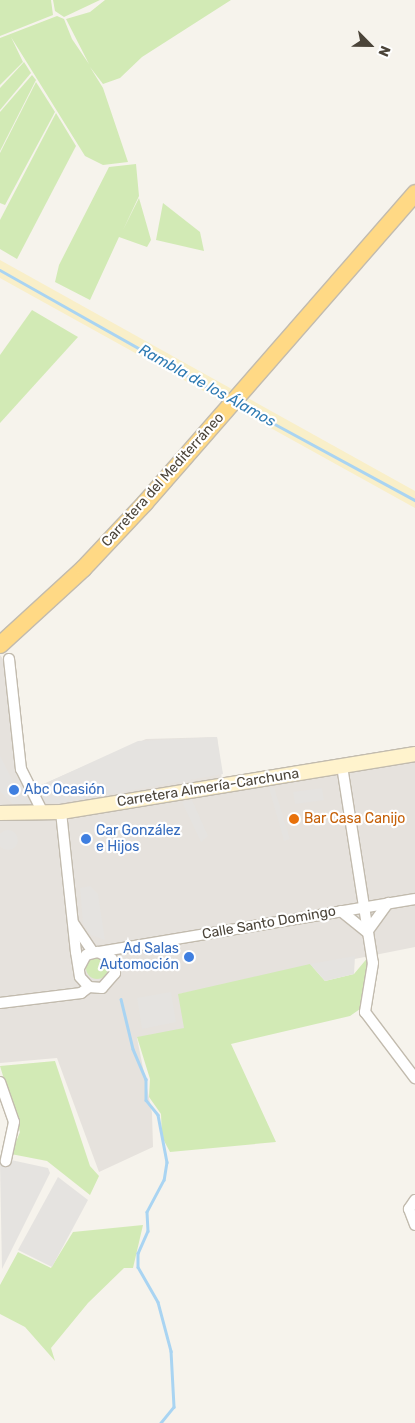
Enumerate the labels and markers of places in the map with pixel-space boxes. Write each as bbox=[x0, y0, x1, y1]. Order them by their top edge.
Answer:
place label: Abc Ocasión bbox=[24, 782, 105, 798]
marker: Abc Ocasión bbox=[8, 784, 20, 796]
place label: Bar Casa Canijo bbox=[304, 811, 406, 827]
marker: Bar Casa Canijo bbox=[288, 813, 300, 825]
place label: Car González e Hijos bbox=[96, 823, 181, 856]
marker: Car González e Hijos bbox=[80, 833, 92, 845]
place label: Ad Salas Automoción bbox=[100, 941, 179, 974]
marker: Ad Salas Automoción bbox=[183, 951, 195, 963]

